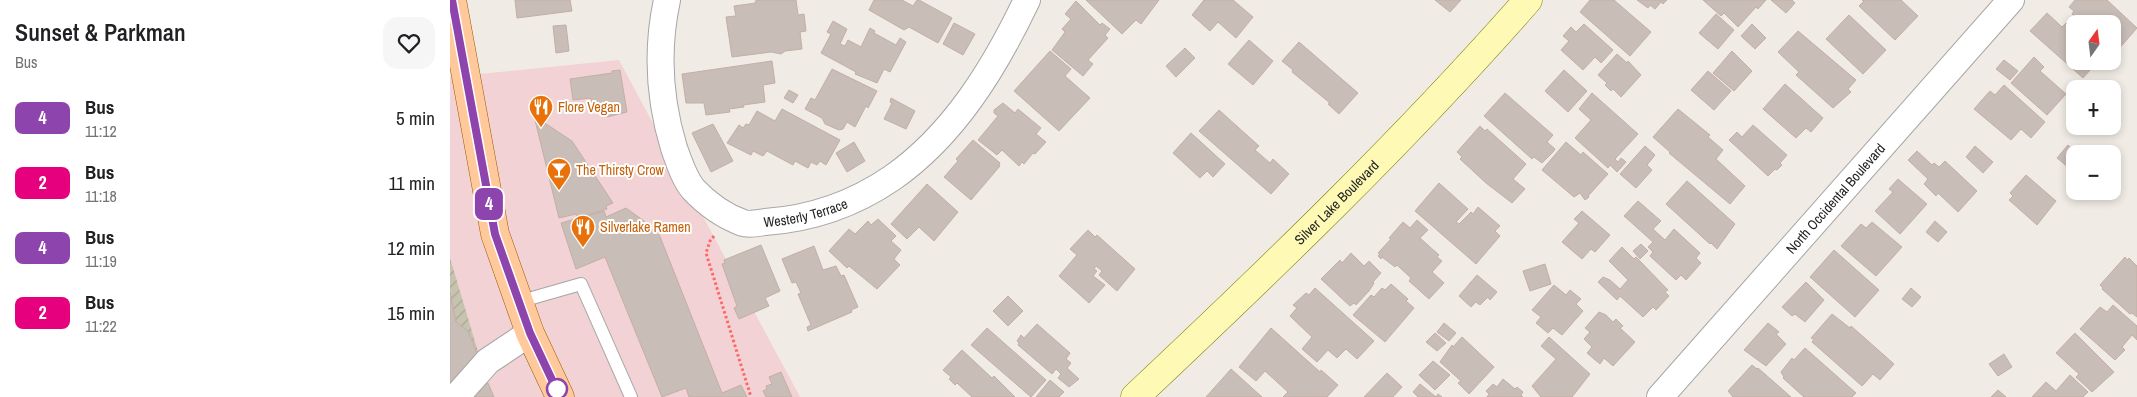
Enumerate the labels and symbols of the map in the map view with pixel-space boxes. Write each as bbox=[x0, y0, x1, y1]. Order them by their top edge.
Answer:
north arrow bbox=[2066, 15, 2121, 70]
restaurant icon: Flore Vegan bbox=[528, 94, 554, 128]
place label: Flore Vegan bbox=[558, 98, 620, 116]
street label: North Occidental Boulevard bbox=[1782, 140, 1889, 257]
street label: Silver Lake Boulevard bbox=[1290, 156, 1383, 249]
bar icon: The Thirsty Crow bbox=[546, 157, 572, 191]
place label: The Thirsty Crow bbox=[576, 161, 665, 179]
line badge: 4 bbox=[473, 188, 505, 220]
street label: Westerly Terrace bbox=[763, 194, 850, 231]
restaurant icon: Silverlake Ramen bbox=[570, 214, 596, 248]
place label: Silverlake Ramen bbox=[600, 218, 691, 236]
unlabelled marker bbox=[546, 378, 568, 397]

